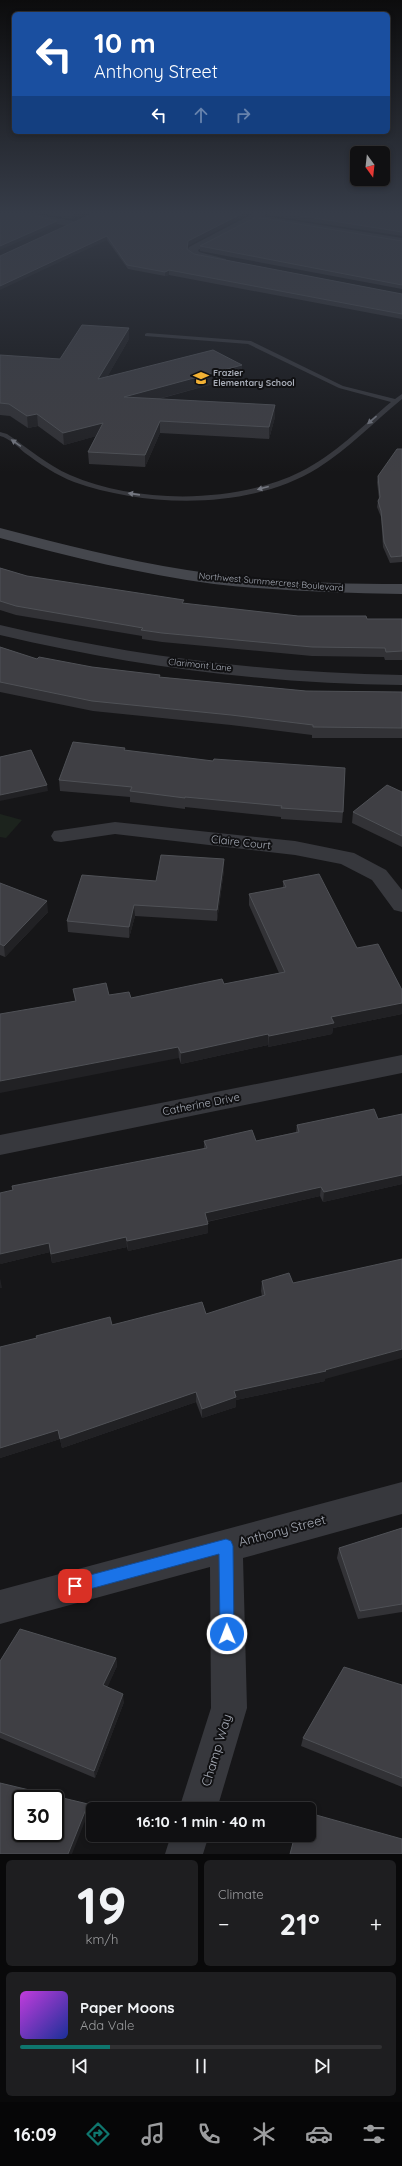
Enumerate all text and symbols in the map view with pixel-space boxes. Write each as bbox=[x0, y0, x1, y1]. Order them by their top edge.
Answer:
text: 10 m bbox=[94, 25, 156, 60]
icon: left bbox=[28, 28, 80, 80]
text: Anthony Street bbox=[94, 60, 218, 83]
icon: left bbox=[148, 104, 170, 126]
icon: ahead bbox=[190, 104, 212, 126]
icon: right bbox=[232, 104, 254, 126]
north arrow bbox=[350, 146, 390, 186]
map controls bbox=[350, 146, 390, 186]
place label: Frazier Elementary School bbox=[213, 367, 295, 388]
school or university icon: Frazier Elementary School bbox=[192, 369, 210, 387]
one-way arrow bbox=[367, 416, 377, 425]
one-way arrow bbox=[11, 439, 22, 447]
one-way arrow bbox=[257, 485, 269, 491]
one-way arrow bbox=[128, 491, 140, 498]
street label: Northwest Summercrest Boulevard bbox=[198, 570, 344, 593]
street label: Clarimont Lane bbox=[168, 656, 232, 673]
street label: Claire Court bbox=[210, 832, 272, 852]
street label: Catherine Drive bbox=[161, 1090, 241, 1118]
street label: Anthony Street bbox=[237, 1511, 327, 1549]
pin bbox=[58, 1569, 92, 1603]
icon: arrive bbox=[64, 1575, 86, 1597]
position arrow bbox=[206, 1613, 248, 1655]
street label: Champ Way bbox=[197, 1712, 235, 1788]
speed limit sign: 30 bbox=[12, 1790, 64, 1842]
text: 16:10 · 1 min · 40 m bbox=[136, 1812, 266, 1831]
text: 19 bbox=[77, 1872, 127, 1937]
text: Climate bbox=[218, 1886, 264, 1902]
text: 21° bbox=[279, 1905, 320, 1943]
text: − bbox=[218, 1910, 229, 1938]
text: + bbox=[370, 1910, 382, 1938]
text: km/h bbox=[86, 1931, 118, 1947]
text: Paper Moons bbox=[80, 1998, 175, 2017]
text: Ada Vale bbox=[80, 2017, 134, 2033]
icon: previous bbox=[69, 2055, 91, 2077]
icon: pause bbox=[190, 2055, 212, 2077]
icon: next bbox=[311, 2055, 333, 2077]
icon: directions bbox=[84, 2120, 112, 2148]
icon: music bbox=[139, 2120, 167, 2148]
icon: phone bbox=[195, 2120, 223, 2148]
icon: climate bbox=[250, 2120, 278, 2148]
icon: car bbox=[305, 2120, 333, 2148]
icon: filters bbox=[360, 2120, 388, 2148]
text: 16:09 bbox=[14, 2123, 57, 2146]

